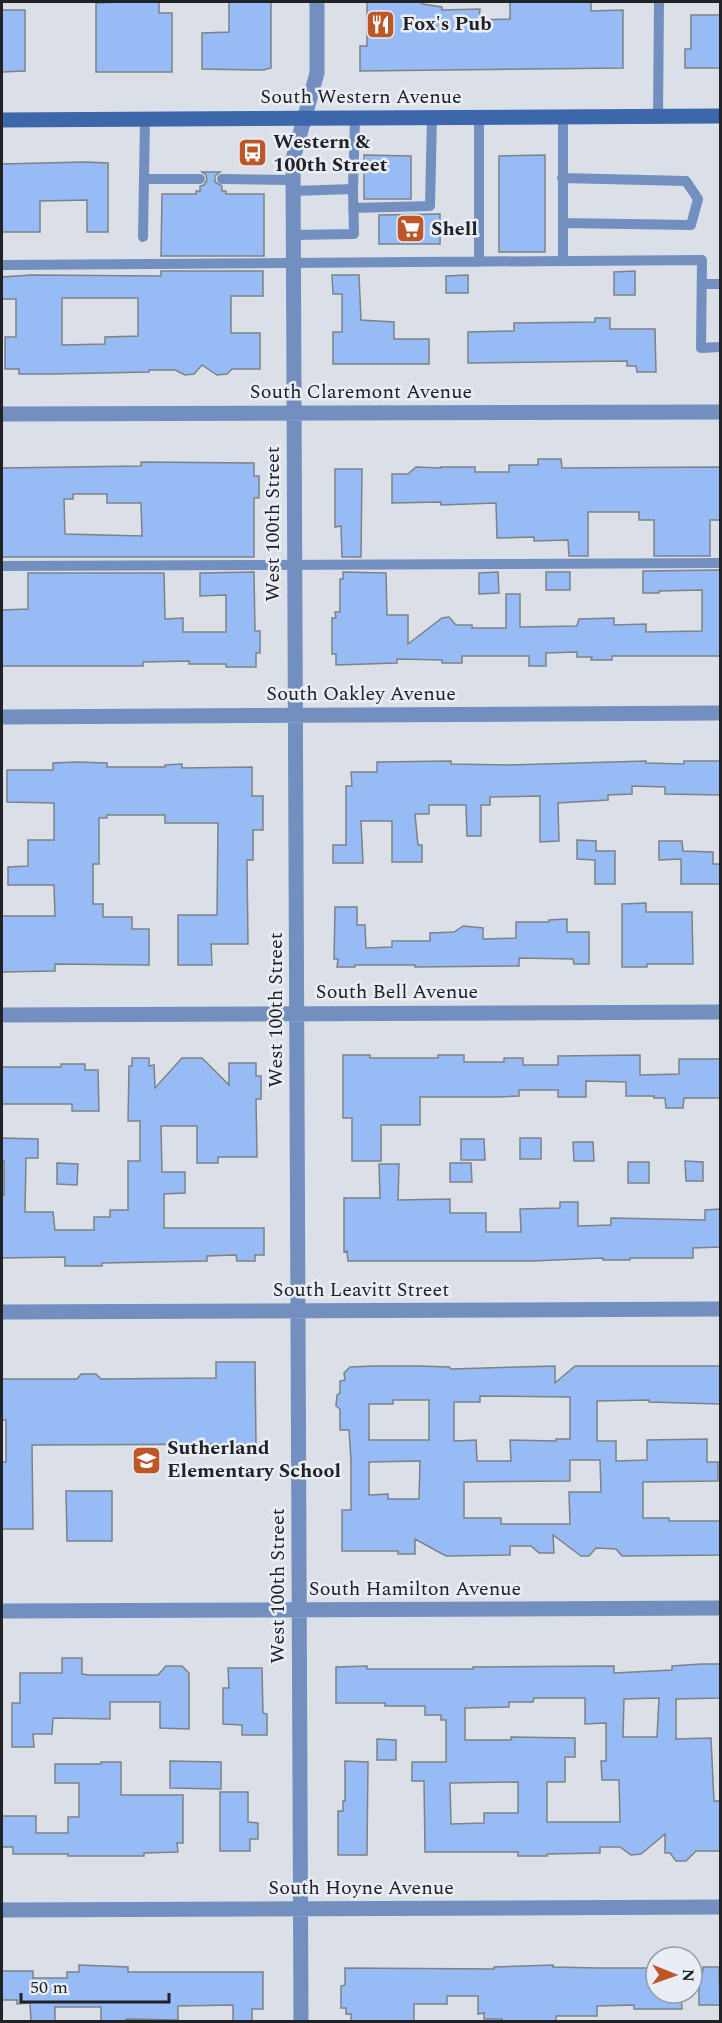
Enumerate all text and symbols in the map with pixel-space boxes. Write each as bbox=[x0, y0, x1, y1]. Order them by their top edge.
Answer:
restaurant icon: Fox's Pub bbox=[365, 8, 397, 40]
place label: Fox's Pub bbox=[402, 9, 492, 39]
street label: South Western Avenue bbox=[260, 82, 462, 112]
place label: Western & 100th Street bbox=[273, 127, 388, 180]
bus stop icon: Western & 100th Street bbox=[236, 137, 268, 169]
supermarket icon: Shell bbox=[394, 213, 426, 245]
place label: Shell bbox=[431, 214, 478, 244]
street label: South Claremont Avenue bbox=[250, 377, 472, 407]
street label: West 100th Street bbox=[258, 446, 288, 602]
street label: South Oakley Avenue bbox=[266, 679, 456, 709]
street label: West 100th Street bbox=[261, 932, 291, 1088]
street label: South Bell Avenue bbox=[316, 977, 478, 1007]
street label: South Leavitt Street bbox=[273, 1275, 449, 1305]
place label: Sutherland Elementary School bbox=[167, 1433, 341, 1486]
school or university icon: Sutherland Elementary School bbox=[130, 1444, 162, 1476]
street label: West 100th Street bbox=[263, 1508, 293, 1664]
street label: South Hamilton Avenue bbox=[309, 1574, 521, 1604]
street label: South Hoyne Avenue bbox=[268, 1873, 454, 1903]
north arrow bbox=[644, 1945, 704, 2005]
scale bar bbox=[21, 1966, 170, 2004]
text: N bbox=[676, 1969, 700, 1982]
text: 50 m bbox=[30, 1974, 68, 2001]

